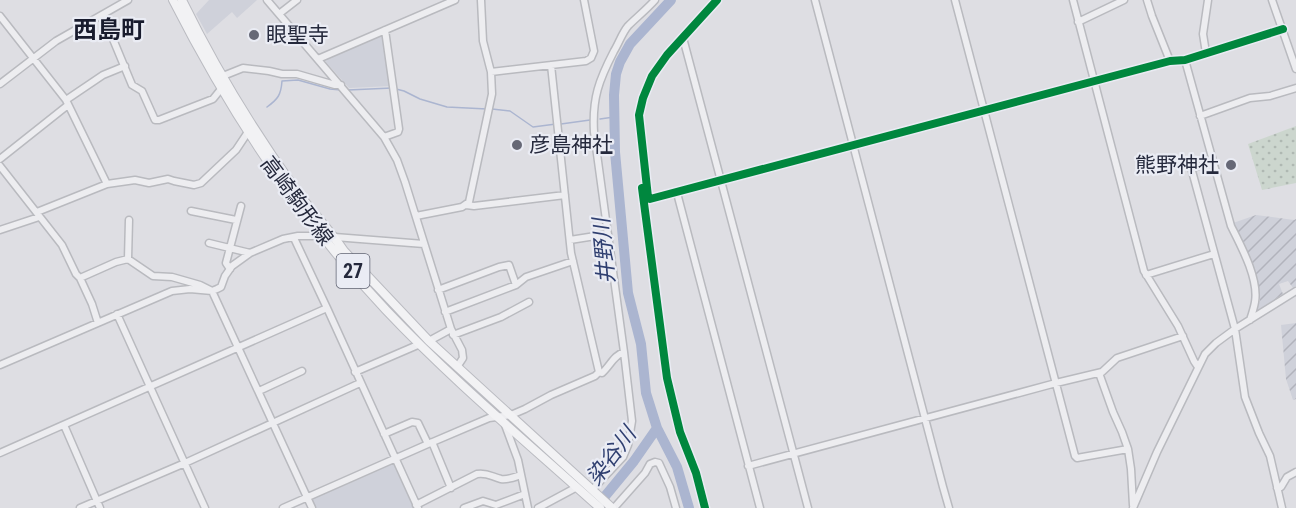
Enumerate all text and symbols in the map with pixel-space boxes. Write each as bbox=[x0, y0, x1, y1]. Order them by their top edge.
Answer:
district label: 西島町 bbox=[73, 16, 145, 44]
place label: 眼聖寺 bbox=[266, 23, 329, 47]
marker: 眼聖寺 bbox=[247, 28, 261, 42]
place label: 彦島神社 bbox=[529, 133, 613, 157]
marker: 彦島神社 bbox=[510, 138, 524, 152]
street label: 高崎駒形線 bbox=[256, 152, 338, 250]
place label: 熊野神社 bbox=[1135, 153, 1219, 177]
marker: 熊野神社 bbox=[1224, 158, 1238, 172]
water label: 井野川 bbox=[588, 215, 619, 285]
road number: 27 bbox=[336, 254, 370, 288]
water label: 染谷川 bbox=[581, 421, 642, 490]

